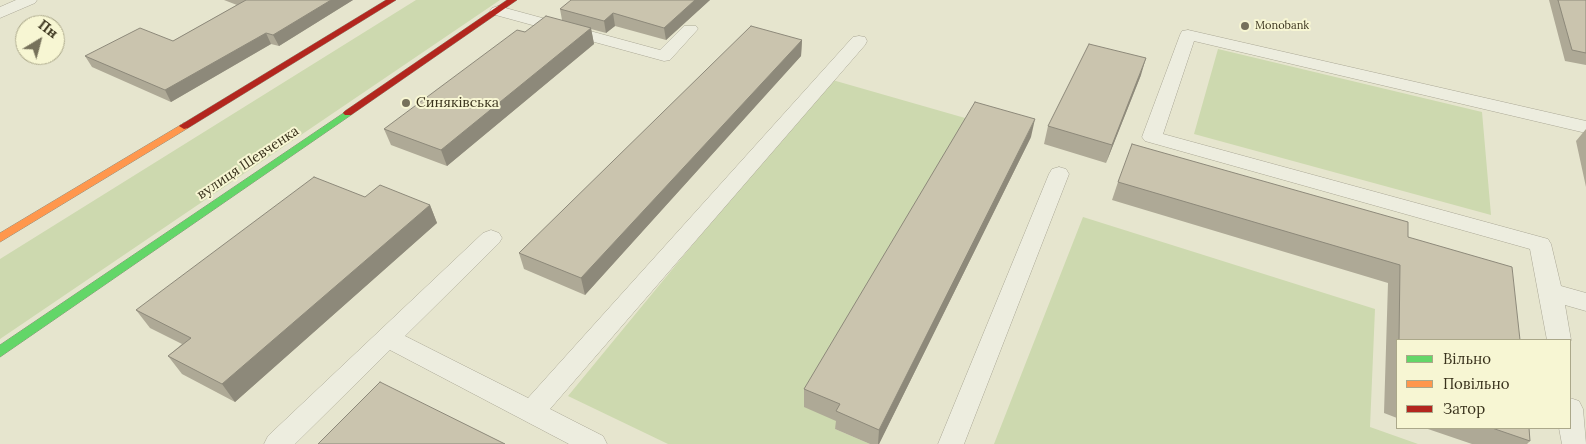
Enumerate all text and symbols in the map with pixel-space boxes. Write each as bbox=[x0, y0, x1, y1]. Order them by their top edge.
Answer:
north arrow bbox=[15, 15, 65, 65]
text: Пн bbox=[35, 16, 62, 42]
place label: Monobank bbox=[1255, 19, 1309, 33]
marker: Monobank bbox=[1239, 20, 1251, 32]
place label: Синяківська bbox=[416, 95, 499, 111]
marker: Синяківська bbox=[400, 97, 412, 109]
street label: вулиця Шевченка bbox=[194, 123, 302, 203]
legend bbox=[1396, 339, 1571, 429]
text: Вільно bbox=[1443, 349, 1491, 368]
text: Повільно bbox=[1443, 374, 1509, 393]
text: Затор bbox=[1443, 399, 1485, 418]

